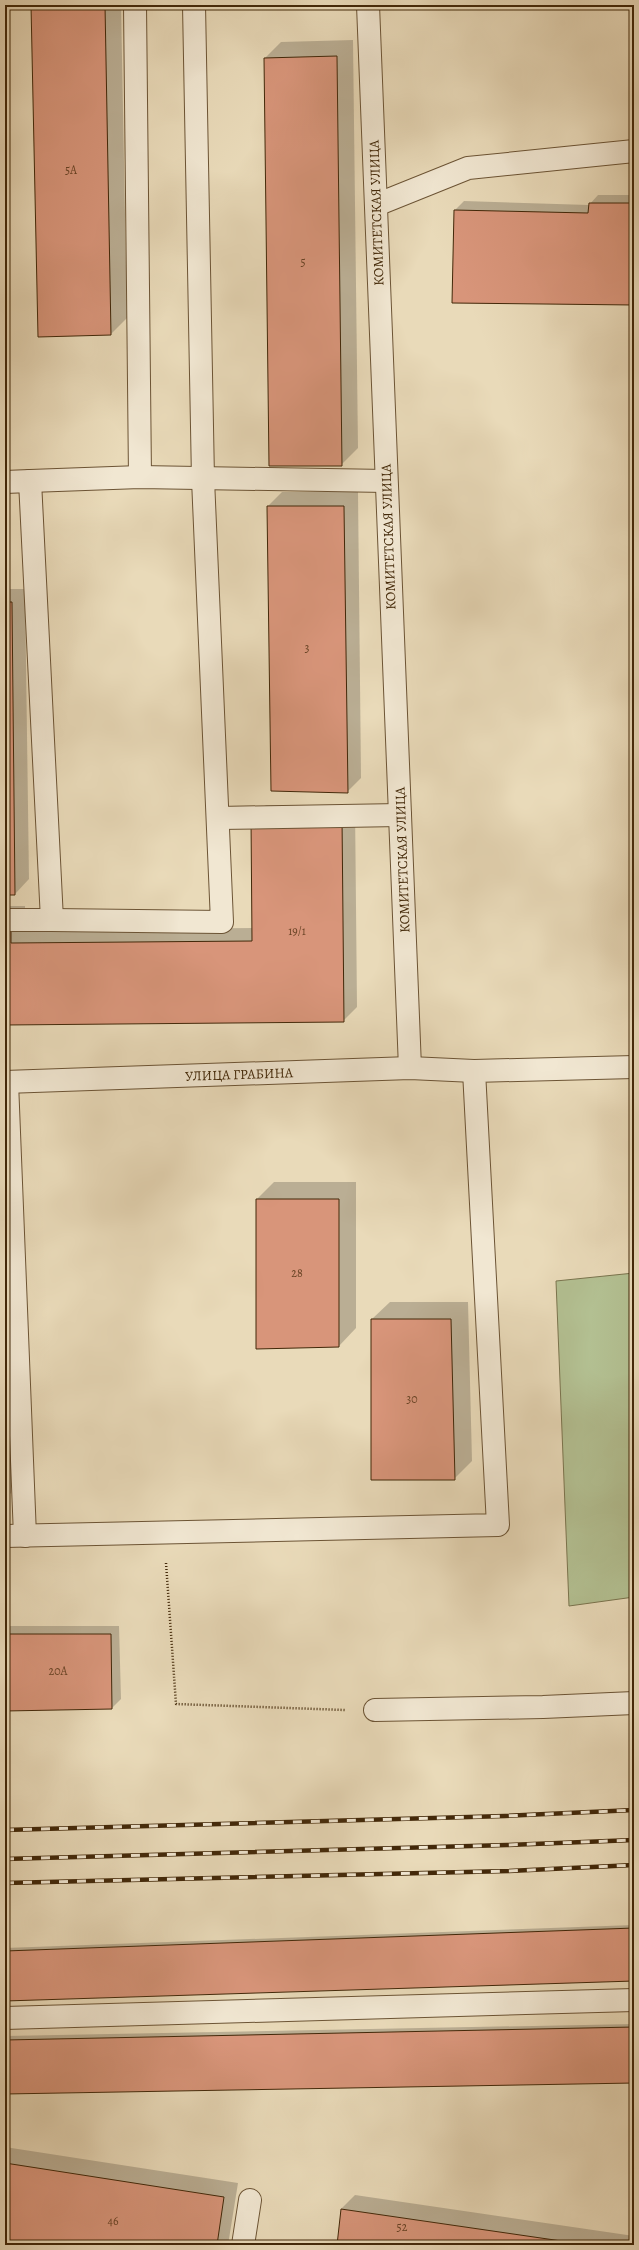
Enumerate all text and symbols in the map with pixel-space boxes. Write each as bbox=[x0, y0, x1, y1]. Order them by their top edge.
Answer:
street label: КОМИТЕТСКАЯ УЛИЦА bbox=[364, 139, 389, 286]
house number: 5А bbox=[65, 162, 78, 178]
house number: 5 bbox=[300, 254, 306, 270]
street label: КОМИТЕТСКАЯ УЛИЦА bbox=[376, 463, 401, 610]
house number: 3 bbox=[305, 640, 310, 656]
street label: КОМИТЕТСКАЯ УЛИЦА bbox=[390, 786, 415, 933]
house number: 19/1 bbox=[288, 923, 306, 939]
street label: УЛИЦА ГРАБИНА bbox=[185, 1063, 294, 1086]
house number: 28 bbox=[291, 1265, 303, 1281]
house number: 30 bbox=[406, 1391, 418, 1407]
house number: 20А bbox=[48, 1663, 69, 1679]
house number: 46 bbox=[108, 2213, 119, 2229]
house number: 52 bbox=[397, 2219, 408, 2235]

